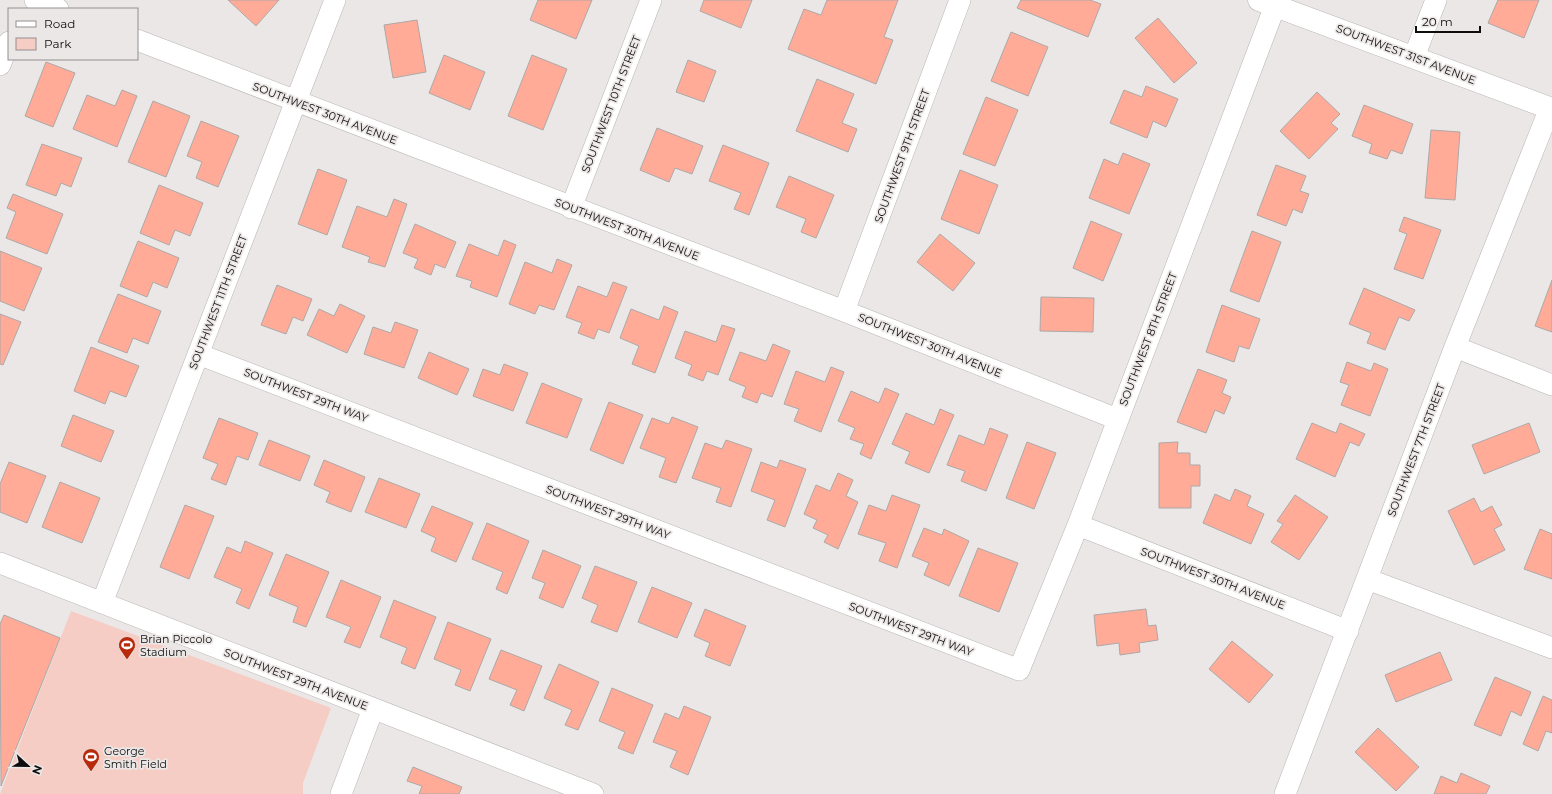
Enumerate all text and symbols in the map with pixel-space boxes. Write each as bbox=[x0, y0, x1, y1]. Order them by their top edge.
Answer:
legend bbox=[8, 8, 138, 60]
scale bar bbox=[1416, 8, 1480, 34]
text: 20 m bbox=[1422, 14, 1453, 29]
text: Road bbox=[44, 16, 75, 31]
street label: SOUTHWEST 31ST AVENUE bbox=[1334, 21, 1478, 87]
street label: SOUTHWEST 10TH STREET bbox=[578, 33, 644, 175]
text: Park bbox=[44, 36, 72, 51]
street label: SOUTHWEST 30TH AVENUE bbox=[251, 79, 399, 147]
street label: SOUTHWEST 9TH STREET bbox=[871, 86, 933, 225]
street label: SOUTHWEST 30TH AVENUE bbox=[553, 195, 701, 263]
street label: SOUTHWEST 11TH STREET bbox=[186, 232, 250, 371]
street label: SOUTHWEST 8TH STREET bbox=[1116, 270, 1180, 408]
street label: SOUTHWEST 30TH AVENUE bbox=[856, 310, 1004, 380]
street label: SOUTHWEST 29TH WAY bbox=[242, 365, 370, 425]
street label: SOUTHWEST 7TH STREET bbox=[1384, 381, 1448, 519]
street label: SOUTHWEST 29TH WAY bbox=[544, 482, 672, 542]
street label: SOUTHWEST 30TH AVENUE bbox=[1139, 544, 1287, 612]
street label: SOUTHWEST 29TH WAY bbox=[847, 599, 975, 659]
place label: Brian Piccolo Stadium bbox=[140, 632, 212, 659]
sports icon: Brian Piccolo Stadium bbox=[117, 635, 137, 660]
street label: SOUTHWEST 29TH AVENUE bbox=[222, 645, 370, 713]
place label: George Smith Field bbox=[104, 744, 167, 771]
north arrow bbox=[8, 746, 48, 786]
sports icon: George Smith Field bbox=[81, 747, 101, 772]
text: N bbox=[29, 763, 45, 776]

